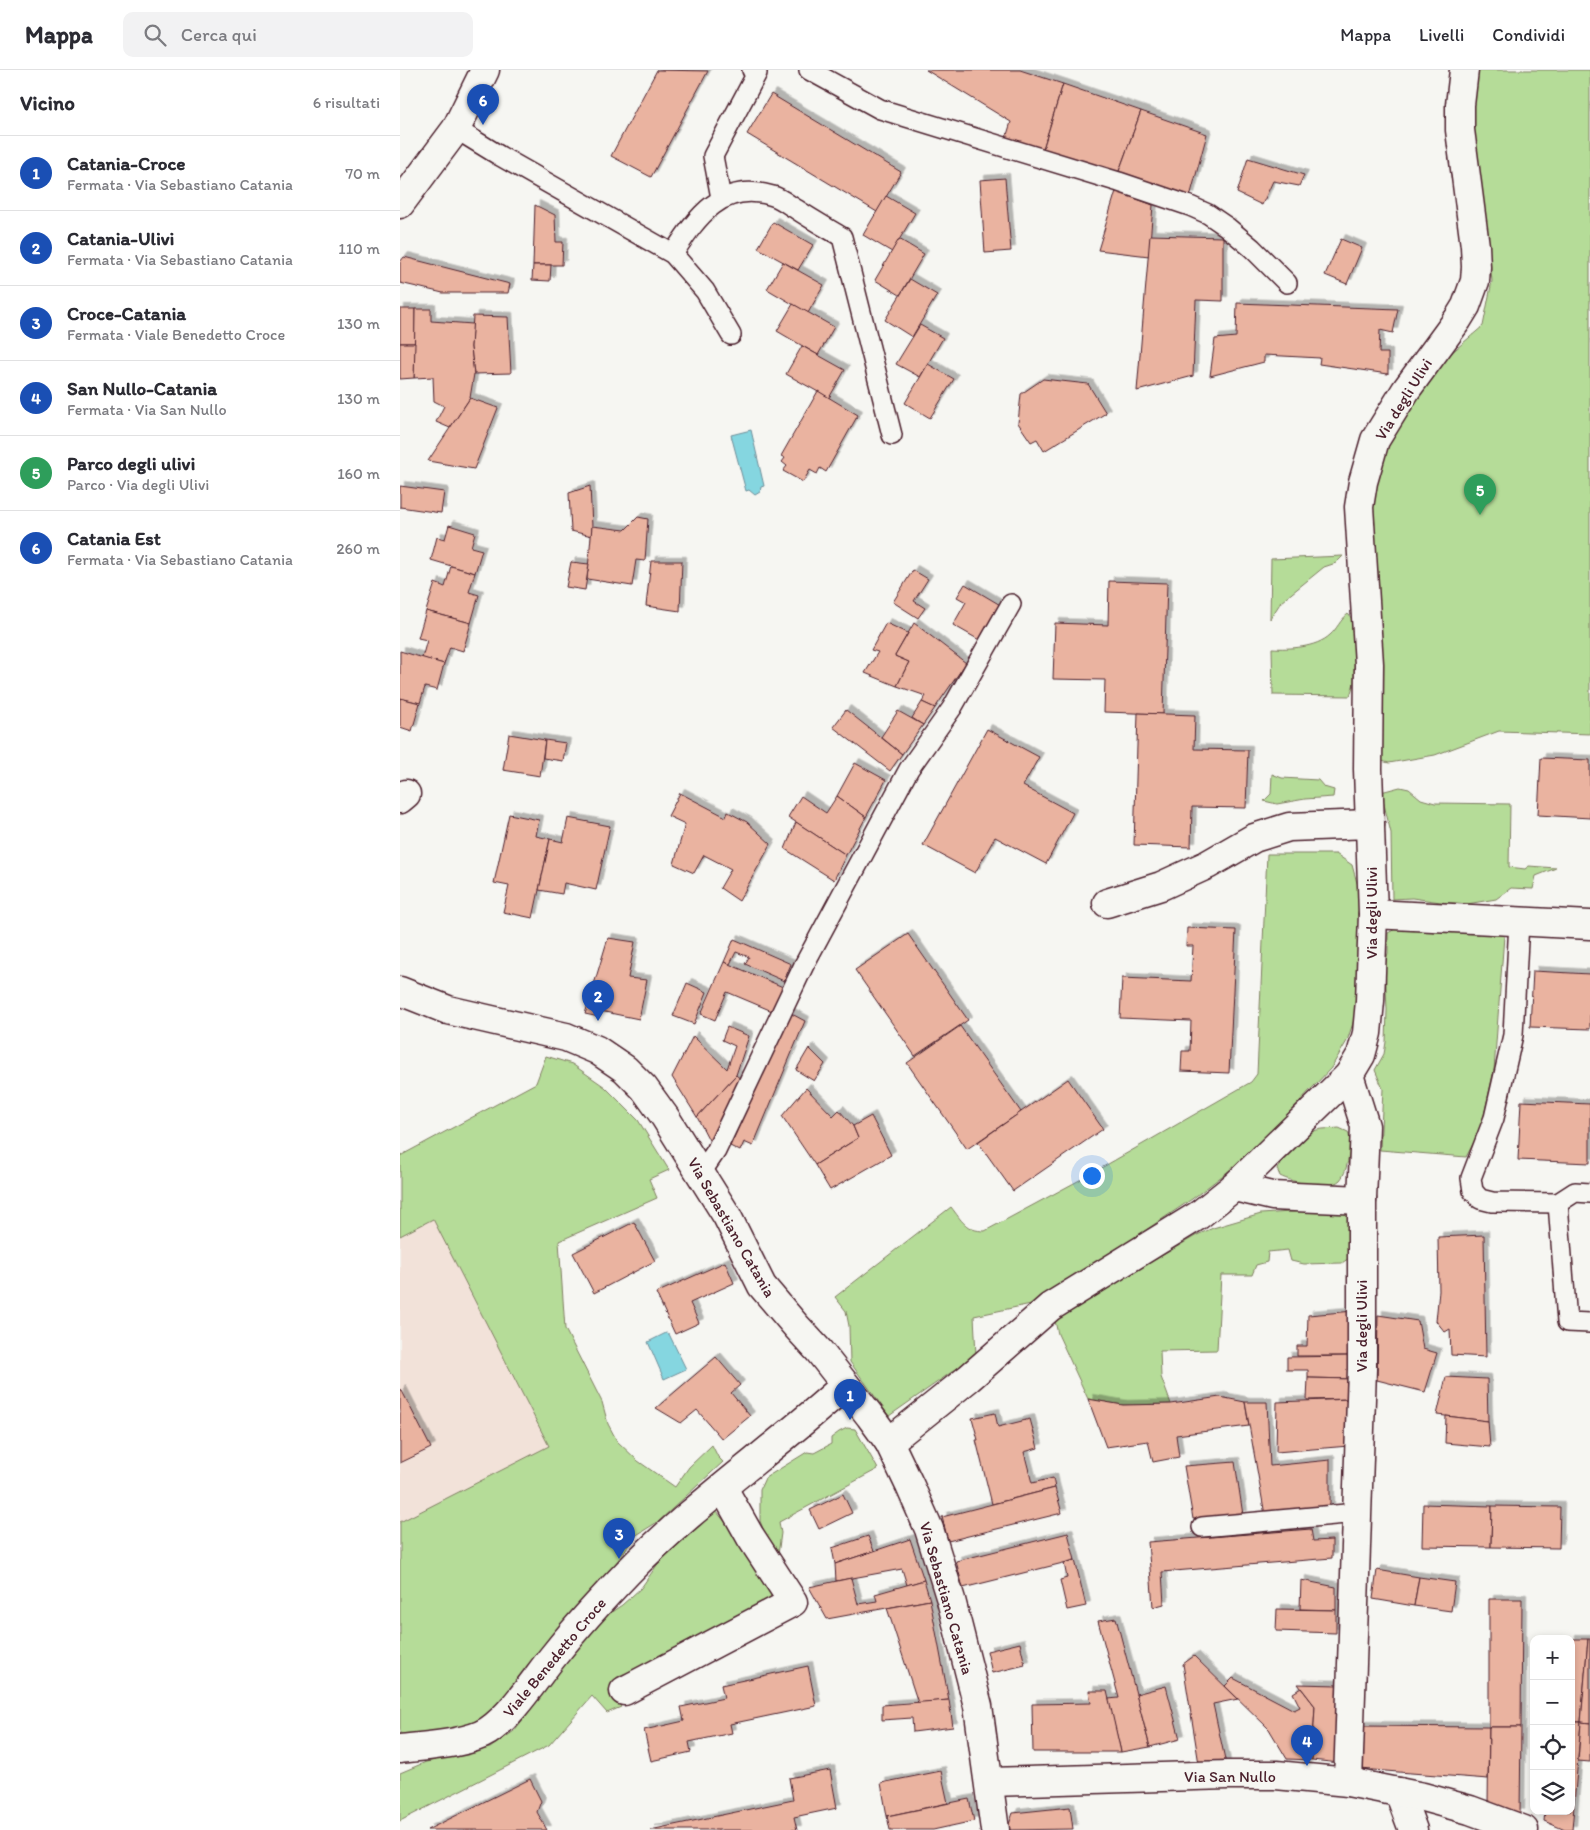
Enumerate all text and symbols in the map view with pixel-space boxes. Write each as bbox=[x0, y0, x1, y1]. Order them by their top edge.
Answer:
search box bbox=[123, 12, 473, 57]
text: Mappa bbox=[25, 20, 93, 49]
icon: search bbox=[141, 21, 169, 49]
text: Cerca qui bbox=[181, 23, 257, 46]
text: Mappa bbox=[1340, 24, 1391, 46]
text: Livelli bbox=[1419, 24, 1464, 46]
text: Condividi bbox=[1492, 24, 1565, 46]
pin: 6 bbox=[467, 84, 499, 125]
text: Vicino bbox=[20, 90, 75, 115]
text: 6 risultati bbox=[313, 93, 380, 112]
text: Catania-Croce bbox=[67, 152, 185, 175]
text: 1 bbox=[32, 164, 40, 183]
text: 70 m bbox=[345, 164, 380, 183]
text: Fermata · Via Sebastiano Catania bbox=[67, 175, 293, 194]
text: Catania-Ulivi bbox=[67, 227, 174, 250]
text: 2 bbox=[32, 239, 40, 258]
text: 110 m bbox=[338, 239, 380, 258]
text: Fermata · Via Sebastiano Catania bbox=[67, 250, 293, 269]
text: Croce-Catania bbox=[67, 302, 186, 325]
text: 3 bbox=[32, 314, 40, 333]
text: 130 m bbox=[337, 314, 380, 333]
text: Fermata · Viale Benedetto Croce bbox=[67, 325, 285, 344]
street label: Via degli Ulivi bbox=[1371, 355, 1436, 444]
text: San Nullo-Catania bbox=[67, 377, 217, 400]
text: 4 bbox=[31, 389, 41, 408]
text: 130 m bbox=[337, 389, 380, 408]
text: Fermata · Via San Nullo bbox=[67, 400, 227, 419]
text: Parco degli ulivi bbox=[67, 452, 195, 475]
text: 5 bbox=[32, 464, 40, 483]
text: 160 m bbox=[337, 464, 380, 483]
pin: 5 bbox=[1464, 474, 1496, 515]
text: Parco · Via degli Ulivi bbox=[67, 475, 209, 494]
text: Catania Est bbox=[67, 527, 161, 550]
text: 6 bbox=[32, 539, 40, 558]
text: 260 m bbox=[336, 539, 380, 558]
text: Fermata · Via Sebastiano Catania bbox=[67, 550, 293, 569]
street label: Via degli Ulivi bbox=[1362, 867, 1381, 959]
pin: 2 bbox=[582, 980, 614, 1021]
street label: Via Sebastiano Catania bbox=[684, 1154, 779, 1301]
your location bbox=[1079, 1163, 1105, 1189]
street label: Via degli Ulivi bbox=[1352, 1280, 1371, 1372]
pin: 1 bbox=[834, 1379, 866, 1420]
pin: 3 bbox=[603, 1518, 635, 1559]
street label: Via Sebastiano Catania bbox=[916, 1520, 977, 1677]
street label: Viale Benedetto Croce bbox=[499, 1593, 610, 1721]
map controls bbox=[1530, 1635, 1575, 1815]
button: + bbox=[1530, 1635, 1575, 1680]
button: − bbox=[1530, 1680, 1575, 1725]
pin: 4 bbox=[1291, 1725, 1323, 1766]
button: locate bbox=[1530, 1725, 1575, 1770]
street label: Via San Nullo bbox=[1184, 1767, 1276, 1786]
button: layers bbox=[1530, 1770, 1575, 1815]

